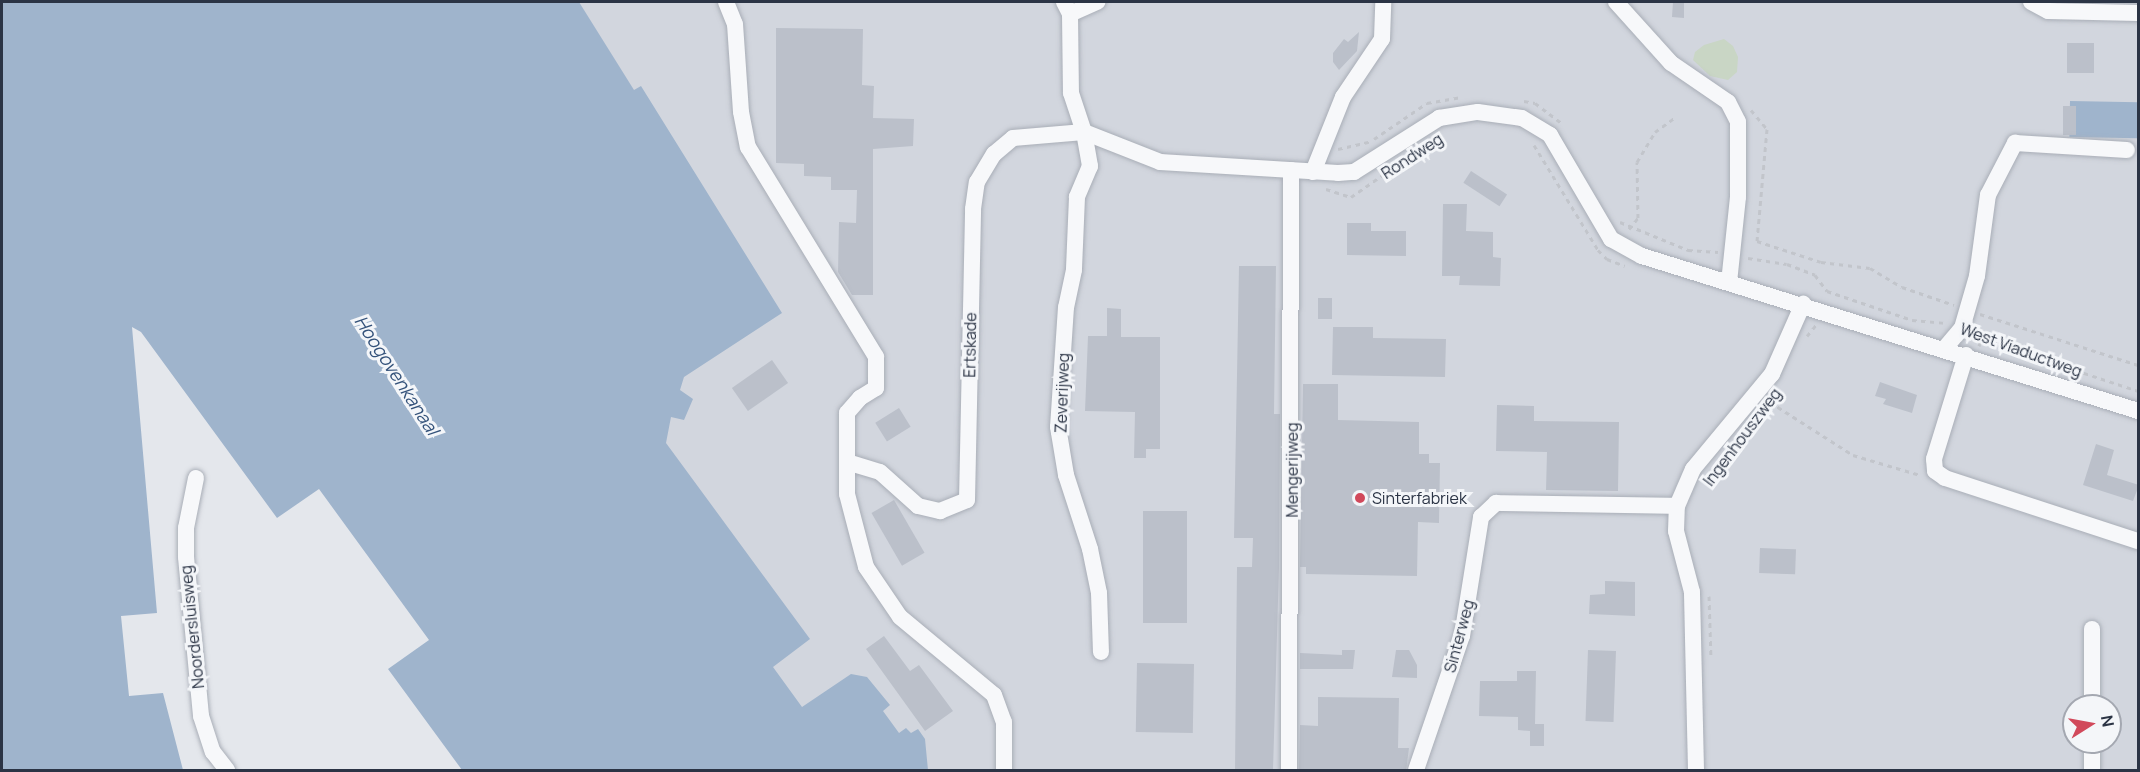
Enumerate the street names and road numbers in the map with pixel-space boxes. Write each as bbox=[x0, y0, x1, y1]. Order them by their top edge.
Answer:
street label: Rondweg bbox=[1378, 129, 1446, 183]
street label: Ertskade bbox=[960, 312, 980, 378]
street label: West Viaductweg bbox=[1957, 319, 2085, 381]
street label: Zeverijweg bbox=[1051, 353, 1073, 433]
street label: Ingenhouszweg bbox=[1699, 384, 1785, 490]
street label: Mengerijweg bbox=[1282, 422, 1302, 518]
street label: Noordersluisweg bbox=[176, 564, 208, 690]
street label: Sinterweg bbox=[1440, 597, 1478, 675]

